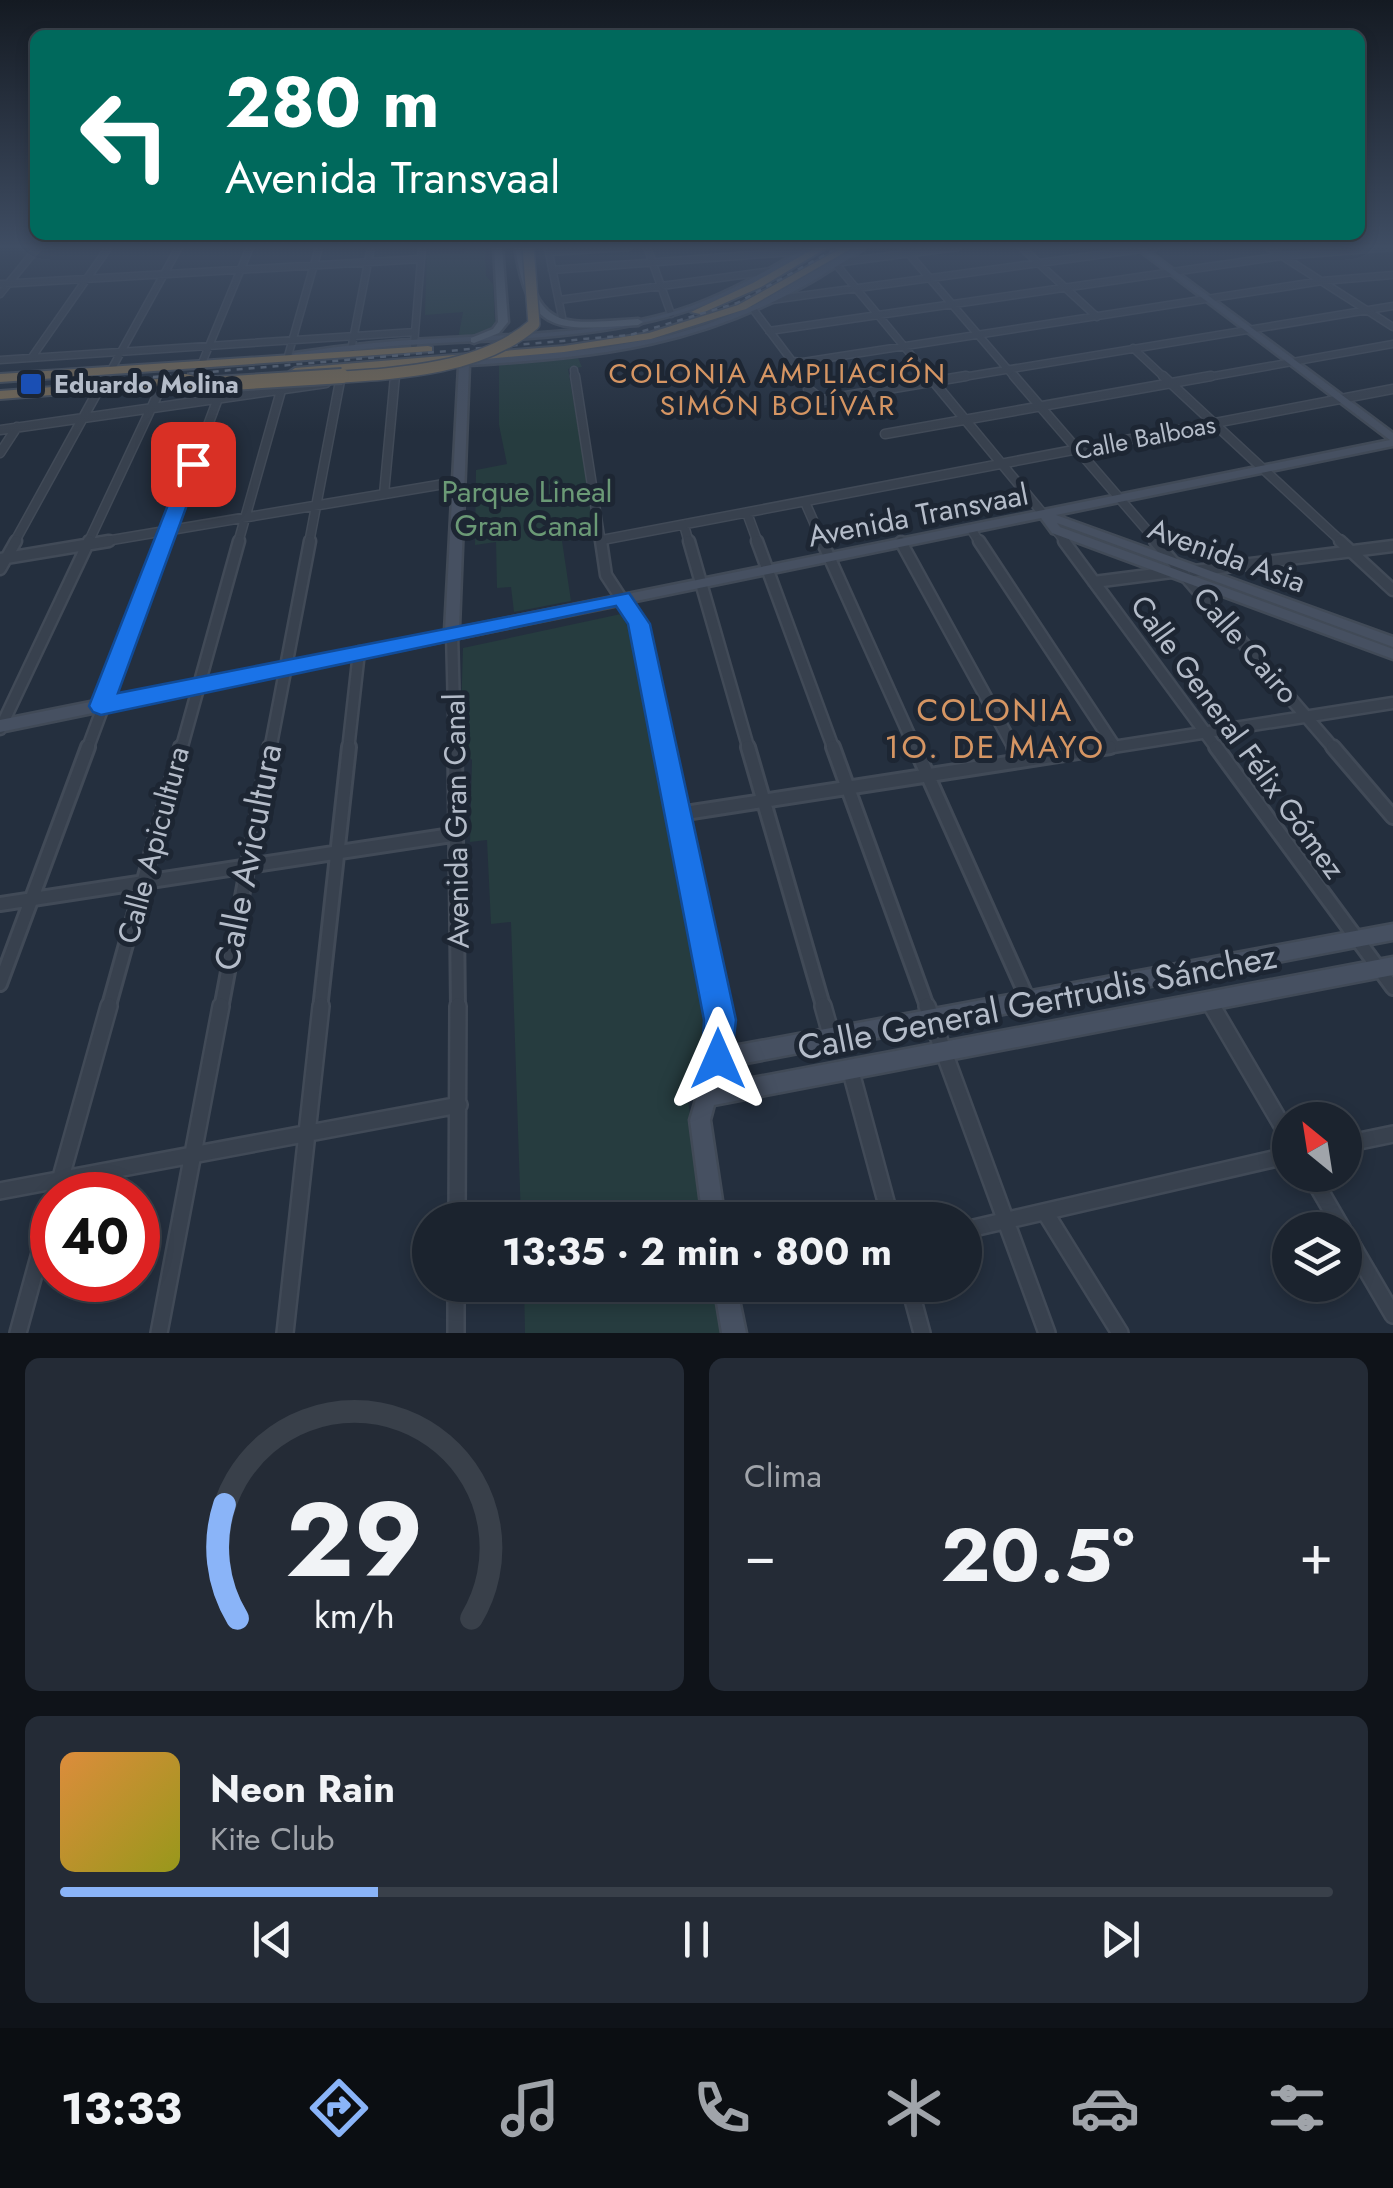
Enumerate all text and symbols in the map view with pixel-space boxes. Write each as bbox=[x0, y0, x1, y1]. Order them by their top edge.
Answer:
text: 280 m bbox=[225, 52, 440, 153]
icon: left bbox=[60, 70, 190, 200]
text: Avenida Transvaal bbox=[225, 145, 560, 210]
district label: COLONIA AMPLIACIÓN SIMÓN BOLÍVAR bbox=[608, 353, 948, 426]
place label: Eduardo Molina bbox=[54, 366, 239, 402]
marker: Eduardo Molina bbox=[18, 371, 44, 397]
street label: Calle Balboas bbox=[1071, 406, 1219, 468]
pin bbox=[151, 422, 236, 507]
icon: arrive bbox=[166, 437, 221, 492]
park label: Parque Lineal Gran Canal bbox=[442, 470, 612, 547]
street label: Avenida Transvaal bbox=[804, 473, 1032, 557]
street label: Avenida Asia bbox=[1142, 507, 1312, 603]
street label: Calle Cairo bbox=[1183, 577, 1309, 713]
street label: Calle General Félix Gómez bbox=[1120, 586, 1356, 888]
district label: COLONIA 1O. DE MAYO bbox=[885, 687, 1105, 770]
street label: Avenida Gran Canal bbox=[432, 693, 480, 949]
street label: Calle Avicultura bbox=[202, 739, 294, 975]
street label: Calle Apicultura bbox=[106, 742, 200, 948]
street label: Calle General Gertrudis Sánchez bbox=[793, 931, 1281, 1073]
position arrow bbox=[666, 1007, 770, 1111]
north arrow bbox=[1272, 1102, 1362, 1192]
map controls bbox=[1272, 1102, 1362, 1302]
speed limit sign: 40 bbox=[30, 1172, 160, 1302]
button: layers bbox=[1272, 1212, 1362, 1302]
text: 13:35 · 2 min · 800 m bbox=[502, 1224, 892, 1279]
text: Clima bbox=[744, 1453, 822, 1499]
text: 29 bbox=[286, 1465, 423, 1615]
text: 20.5° bbox=[941, 1501, 1135, 1609]
text: − bbox=[744, 1515, 776, 1595]
text: + bbox=[1299, 1515, 1333, 1595]
text: km/h bbox=[314, 1590, 395, 1641]
text: Neon Rain bbox=[210, 1761, 395, 1816]
text: Kite Club bbox=[210, 1816, 334, 1862]
icon: previous bbox=[245, 1912, 300, 1967]
icon: pause bbox=[669, 1912, 724, 1967]
icon: next bbox=[1093, 1912, 1148, 1967]
icon: directions bbox=[304, 2073, 374, 2143]
icon: music bbox=[495, 2073, 565, 2143]
icon: phone bbox=[687, 2073, 757, 2143]
icon: climate bbox=[879, 2073, 949, 2143]
icon: car bbox=[1070, 2073, 1140, 2143]
icon: filters bbox=[1262, 2073, 1332, 2143]
text: 13:33 bbox=[61, 2076, 182, 2141]

